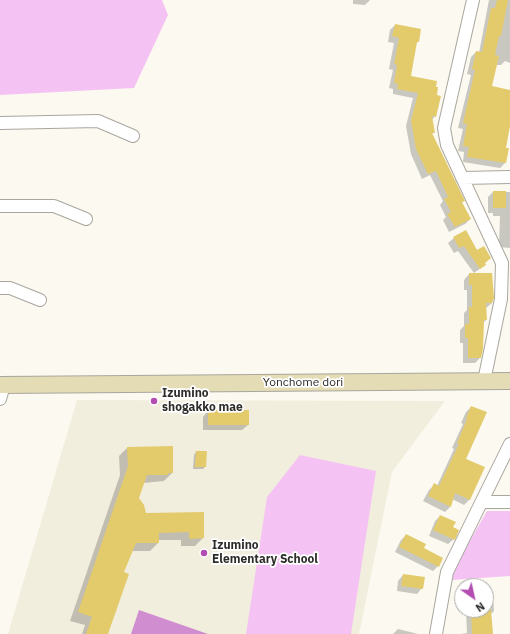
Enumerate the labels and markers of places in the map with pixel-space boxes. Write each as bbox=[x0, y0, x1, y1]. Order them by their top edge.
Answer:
place label: Izumino shogakko mae bbox=[162, 387, 243, 415]
marker: Izumino shogakko mae bbox=[149, 396, 159, 406]
place label: Izumino Elementary School bbox=[212, 539, 318, 567]
marker: Izumino Elementary School bbox=[199, 548, 209, 558]

